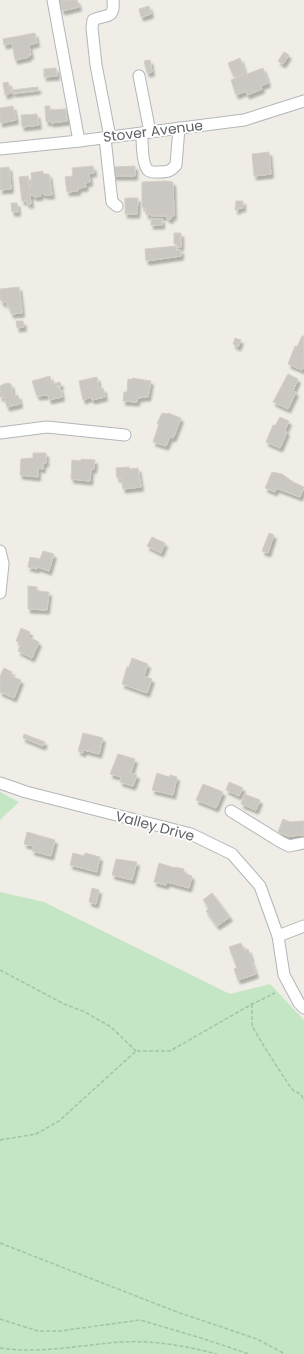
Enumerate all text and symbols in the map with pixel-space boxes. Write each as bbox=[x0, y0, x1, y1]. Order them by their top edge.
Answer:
street label: Stover Avenue bbox=[102, 115, 204, 147]
street label: Valley Drive bbox=[113, 806, 197, 846]

